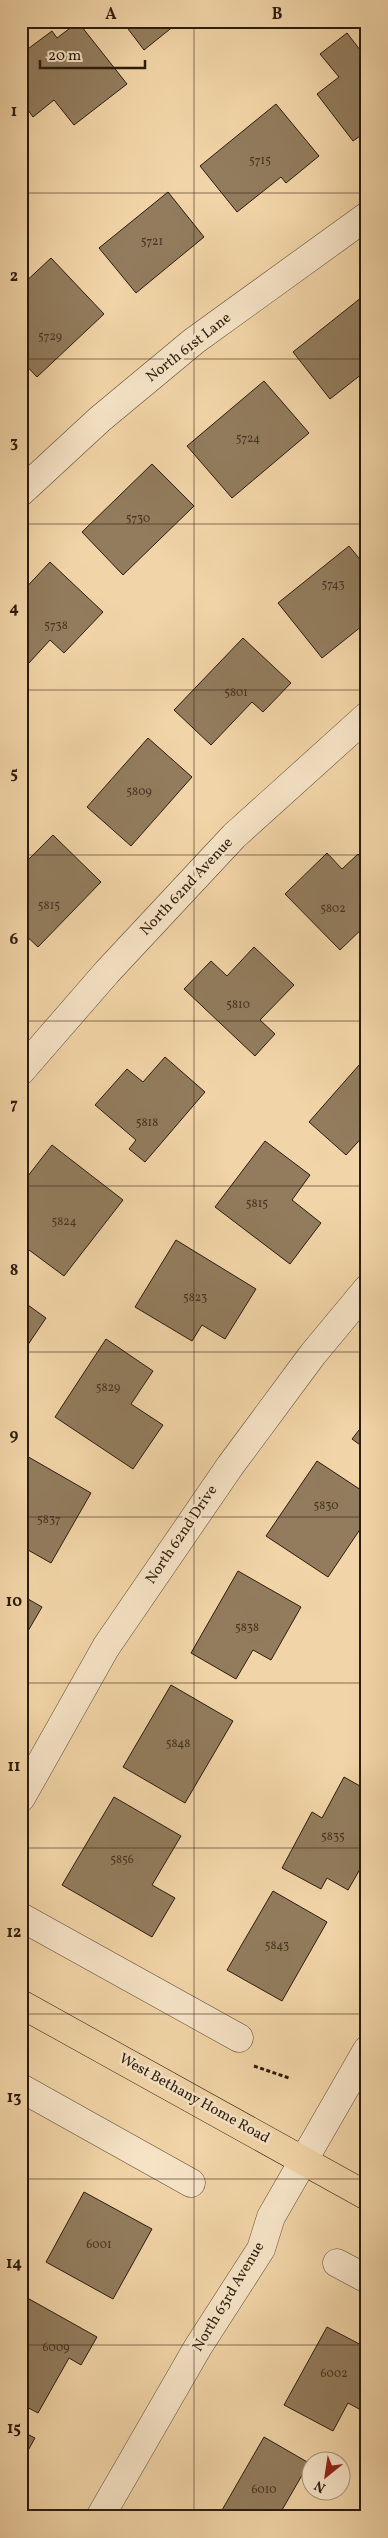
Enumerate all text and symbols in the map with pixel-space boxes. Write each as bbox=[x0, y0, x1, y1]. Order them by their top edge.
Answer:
text: A bbox=[105, 4, 117, 26]
text: B bbox=[272, 4, 283, 26]
scale bar bbox=[40, 38, 145, 70]
text: 20 m bbox=[48, 46, 81, 67]
text: 1 bbox=[11, 101, 17, 123]
house number: 5715 bbox=[249, 153, 271, 169]
house number: 5721 bbox=[141, 234, 163, 250]
text: 2 bbox=[10, 266, 18, 288]
street label: North 61st Lane bbox=[142, 308, 236, 388]
house number: 5729 bbox=[38, 329, 62, 345]
house number: 5724 bbox=[236, 431, 260, 447]
text: 3 bbox=[10, 432, 18, 454]
house number: 5730 bbox=[126, 511, 150, 527]
house number: 5743 bbox=[321, 577, 345, 593]
text: 4 bbox=[9, 598, 19, 620]
house number: 5738 bbox=[44, 618, 68, 634]
house number: 5801 bbox=[224, 685, 248, 701]
text: 5 bbox=[10, 763, 18, 785]
house number: 5809 bbox=[126, 784, 152, 800]
street label: North 62nd Avenue bbox=[136, 833, 238, 941]
house number: 5815 bbox=[38, 898, 60, 914]
house number: 5802 bbox=[320, 901, 346, 917]
text: 6 bbox=[10, 929, 19, 951]
house number: 5810 bbox=[226, 997, 250, 1013]
text: 7 bbox=[10, 1094, 18, 1116]
house number: 5818 bbox=[136, 1115, 158, 1131]
house number: 5815 bbox=[246, 1196, 268, 1212]
house number: 5824 bbox=[51, 1214, 77, 1230]
text: 8 bbox=[10, 1260, 18, 1282]
house number: 5823 bbox=[183, 1290, 207, 1306]
house number: 5829 bbox=[96, 1380, 120, 1396]
text: 9 bbox=[10, 1425, 19, 1447]
street label: North 62nd Drive bbox=[141, 1481, 223, 1589]
house number: 5830 bbox=[314, 1498, 339, 1514]
house number: 5837 bbox=[37, 1512, 61, 1528]
text: 10 bbox=[6, 1591, 22, 1613]
house number: 5838 bbox=[235, 1620, 259, 1636]
house number: 5848 bbox=[166, 1736, 190, 1752]
text: 11 bbox=[8, 1756, 20, 1778]
house number: 5835 bbox=[321, 1829, 345, 1845]
house number: 5856 bbox=[110, 1852, 134, 1868]
text: 12 bbox=[7, 1922, 21, 1944]
house number: 5843 bbox=[265, 1938, 289, 1954]
street label: West Bethany Home Road bbox=[115, 2049, 273, 2149]
text: 13 bbox=[7, 2087, 21, 2109]
house number: 6001 bbox=[86, 2237, 112, 2253]
street label: North 63rd Avenue bbox=[188, 2238, 270, 2356]
text: 14 bbox=[6, 2253, 22, 2275]
house number: 6009 bbox=[42, 2340, 70, 2356]
house number: 6002 bbox=[320, 2366, 348, 2382]
text: 15 bbox=[7, 2418, 21, 2440]
north arrow bbox=[300, 2450, 350, 2500]
text: N bbox=[311, 2475, 329, 2497]
house number: 6010 bbox=[251, 2482, 277, 2498]

